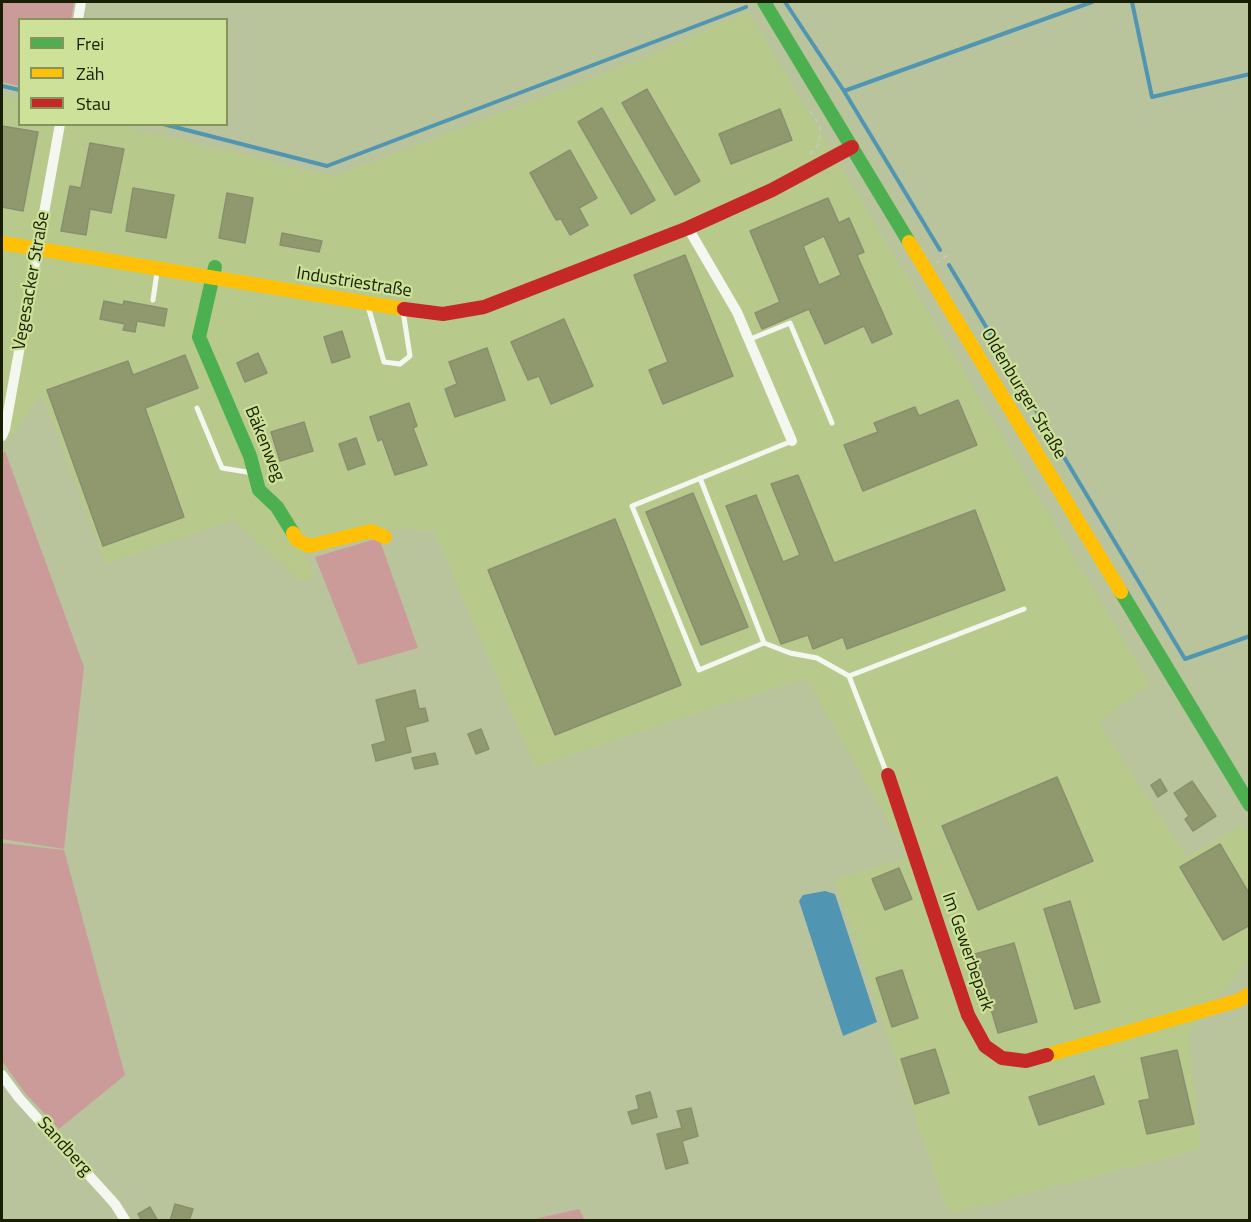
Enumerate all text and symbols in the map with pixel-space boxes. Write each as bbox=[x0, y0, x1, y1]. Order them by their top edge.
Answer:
legend bbox=[18, 18, 228, 126]
text: Frei bbox=[76, 30, 104, 57]
text: Zäh bbox=[76, 60, 104, 87]
text: Stau bbox=[76, 90, 111, 117]
street label: Vegesacker Straße bbox=[9, 210, 55, 352]
street label: Industriestraße bbox=[295, 263, 413, 303]
street label: Oldenburger Straße bbox=[975, 325, 1071, 463]
street label: Bäkenweg bbox=[239, 403, 289, 485]
street label: Im Gewerbepark bbox=[937, 890, 997, 1014]
street label: Sandberg bbox=[32, 1113, 96, 1181]

